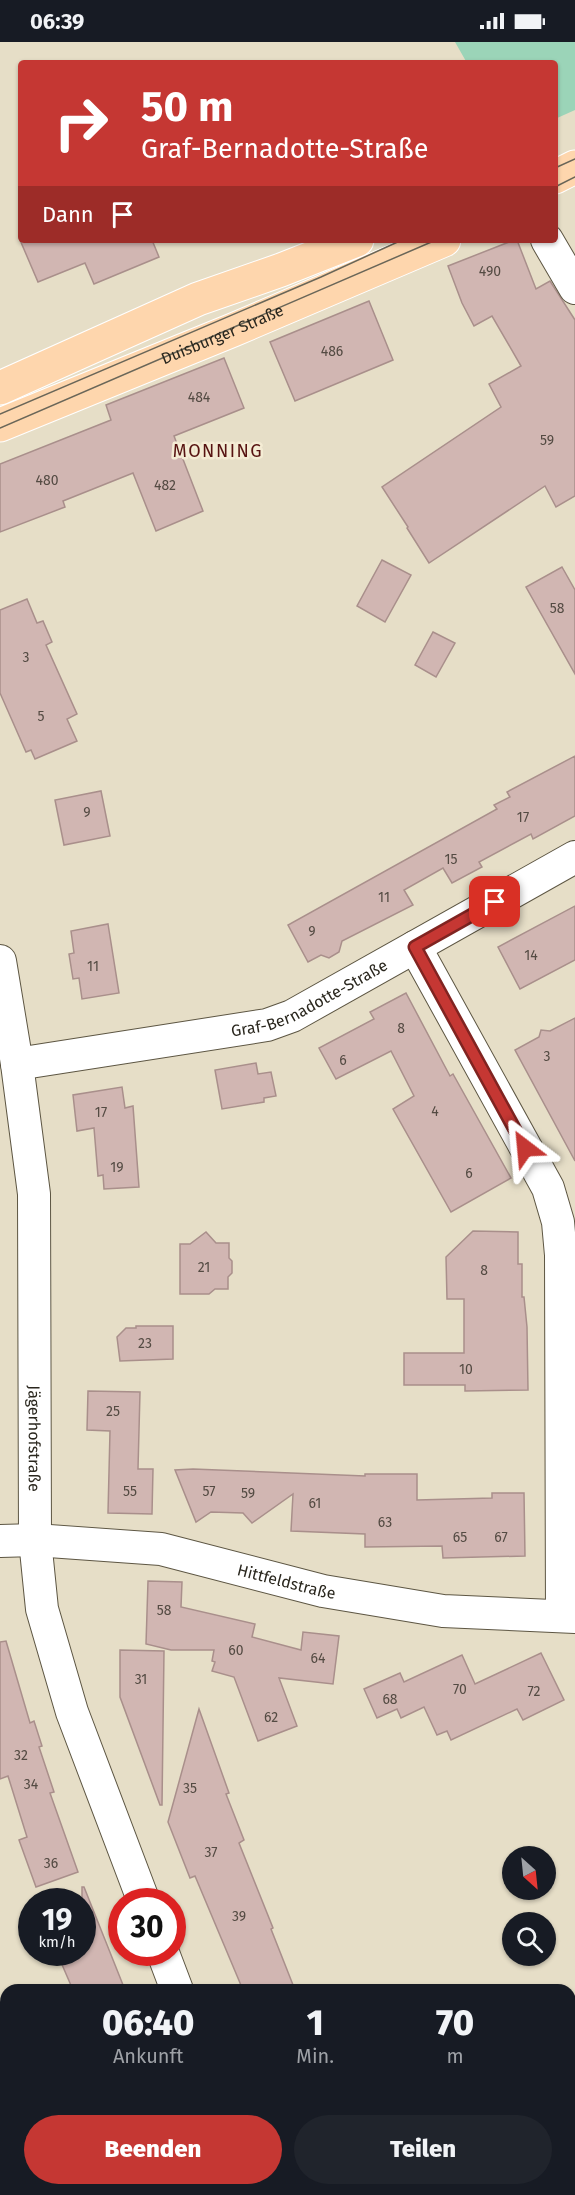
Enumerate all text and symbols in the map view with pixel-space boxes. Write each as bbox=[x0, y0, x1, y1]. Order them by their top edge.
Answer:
text: 06:39 bbox=[30, 8, 84, 35]
text: 50 m bbox=[141, 82, 234, 132]
icon: right bbox=[42, 84, 120, 162]
text: Graf-Bernadotte-Straße bbox=[141, 133, 429, 165]
icon: arrive bbox=[106, 198, 139, 231]
text: Dann bbox=[42, 201, 94, 228]
house number: 490 bbox=[479, 263, 501, 280]
street label: Duisburger Straße bbox=[158, 301, 286, 368]
house number: 486 bbox=[321, 343, 343, 360]
house number: 484 bbox=[188, 389, 211, 406]
house number: 59 bbox=[540, 432, 554, 449]
district label: MONNING bbox=[173, 440, 263, 462]
house number: 480 bbox=[36, 472, 59, 489]
house number: 482 bbox=[154, 477, 176, 494]
house number: 58 bbox=[550, 600, 565, 617]
house number: 3 bbox=[23, 649, 30, 666]
house number: 5 bbox=[37, 708, 45, 725]
house number: 9 bbox=[83, 804, 91, 821]
house number: 17 bbox=[517, 809, 529, 826]
house number: 15 bbox=[444, 851, 458, 868]
pin bbox=[469, 876, 520, 927]
icon: arrive bbox=[478, 885, 511, 918]
house number: 11 bbox=[378, 889, 390, 906]
house number: 9 bbox=[308, 923, 316, 940]
house number: 14 bbox=[524, 947, 538, 964]
street label: Graf-Bernadotte-Straße bbox=[230, 955, 391, 1040]
house number: 11 bbox=[87, 958, 99, 975]
house number: 8 bbox=[397, 1020, 405, 1037]
house number: 3 bbox=[544, 1048, 551, 1065]
house number: 6 bbox=[339, 1052, 347, 1069]
house number: 4 bbox=[431, 1103, 439, 1120]
house number: 17 bbox=[95, 1104, 107, 1121]
position arrow bbox=[493, 1116, 557, 1180]
house number: 19 bbox=[110, 1159, 124, 1176]
house number: 6 bbox=[465, 1165, 473, 1182]
house number: 21 bbox=[198, 1259, 210, 1276]
house number: 8 bbox=[480, 1262, 488, 1279]
house number: 23 bbox=[138, 1335, 152, 1352]
house number: 10 bbox=[459, 1361, 473, 1378]
street label: Jägerhofstraße bbox=[25, 1385, 44, 1492]
house number: 25 bbox=[106, 1403, 120, 1420]
house number: 55 bbox=[123, 1483, 137, 1500]
house number: 57 bbox=[203, 1483, 215, 1500]
house number: 59 bbox=[241, 1485, 255, 1502]
house number: 61 bbox=[309, 1495, 321, 1512]
house number: 63 bbox=[378, 1514, 392, 1531]
house number: 65 bbox=[453, 1529, 467, 1546]
house number: 67 bbox=[494, 1529, 508, 1546]
street label: Hittfeldstraße bbox=[235, 1560, 337, 1603]
house number: 58 bbox=[157, 1602, 172, 1619]
house number: 60 bbox=[228, 1642, 244, 1659]
house number: 64 bbox=[311, 1650, 326, 1667]
house number: 31 bbox=[135, 1671, 147, 1688]
house number: 70 bbox=[453, 1681, 467, 1698]
house number: 72 bbox=[528, 1683, 541, 1700]
house number: 68 bbox=[382, 1691, 398, 1708]
house number: 62 bbox=[264, 1709, 278, 1726]
house number: 32 bbox=[14, 1747, 28, 1764]
house number: 34 bbox=[24, 1776, 39, 1793]
house number: 35 bbox=[183, 1780, 197, 1797]
house number: 37 bbox=[204, 1844, 218, 1861]
north arrow bbox=[502, 1846, 556, 1900]
map controls bbox=[502, 1846, 556, 1966]
house number: 36 bbox=[44, 1855, 58, 1872]
speed limit sign: 30 bbox=[108, 1888, 186, 1966]
text: 19 bbox=[42, 1902, 72, 1938]
house number: 39 bbox=[232, 1908, 246, 1925]
button: search bbox=[502, 1912, 556, 1966]
text: km/h bbox=[38, 1933, 76, 1951]
text: 06:40 bbox=[102, 2001, 194, 2045]
text: 1 bbox=[307, 2001, 324, 2045]
text: 70 bbox=[436, 2001, 474, 2045]
text: Ankunft bbox=[113, 2044, 183, 2068]
text: Min. bbox=[296, 2044, 334, 2068]
text: m bbox=[446, 2044, 464, 2068]
button: Beenden bbox=[24, 2115, 282, 2184]
button: Teilen bbox=[294, 2115, 552, 2184]

